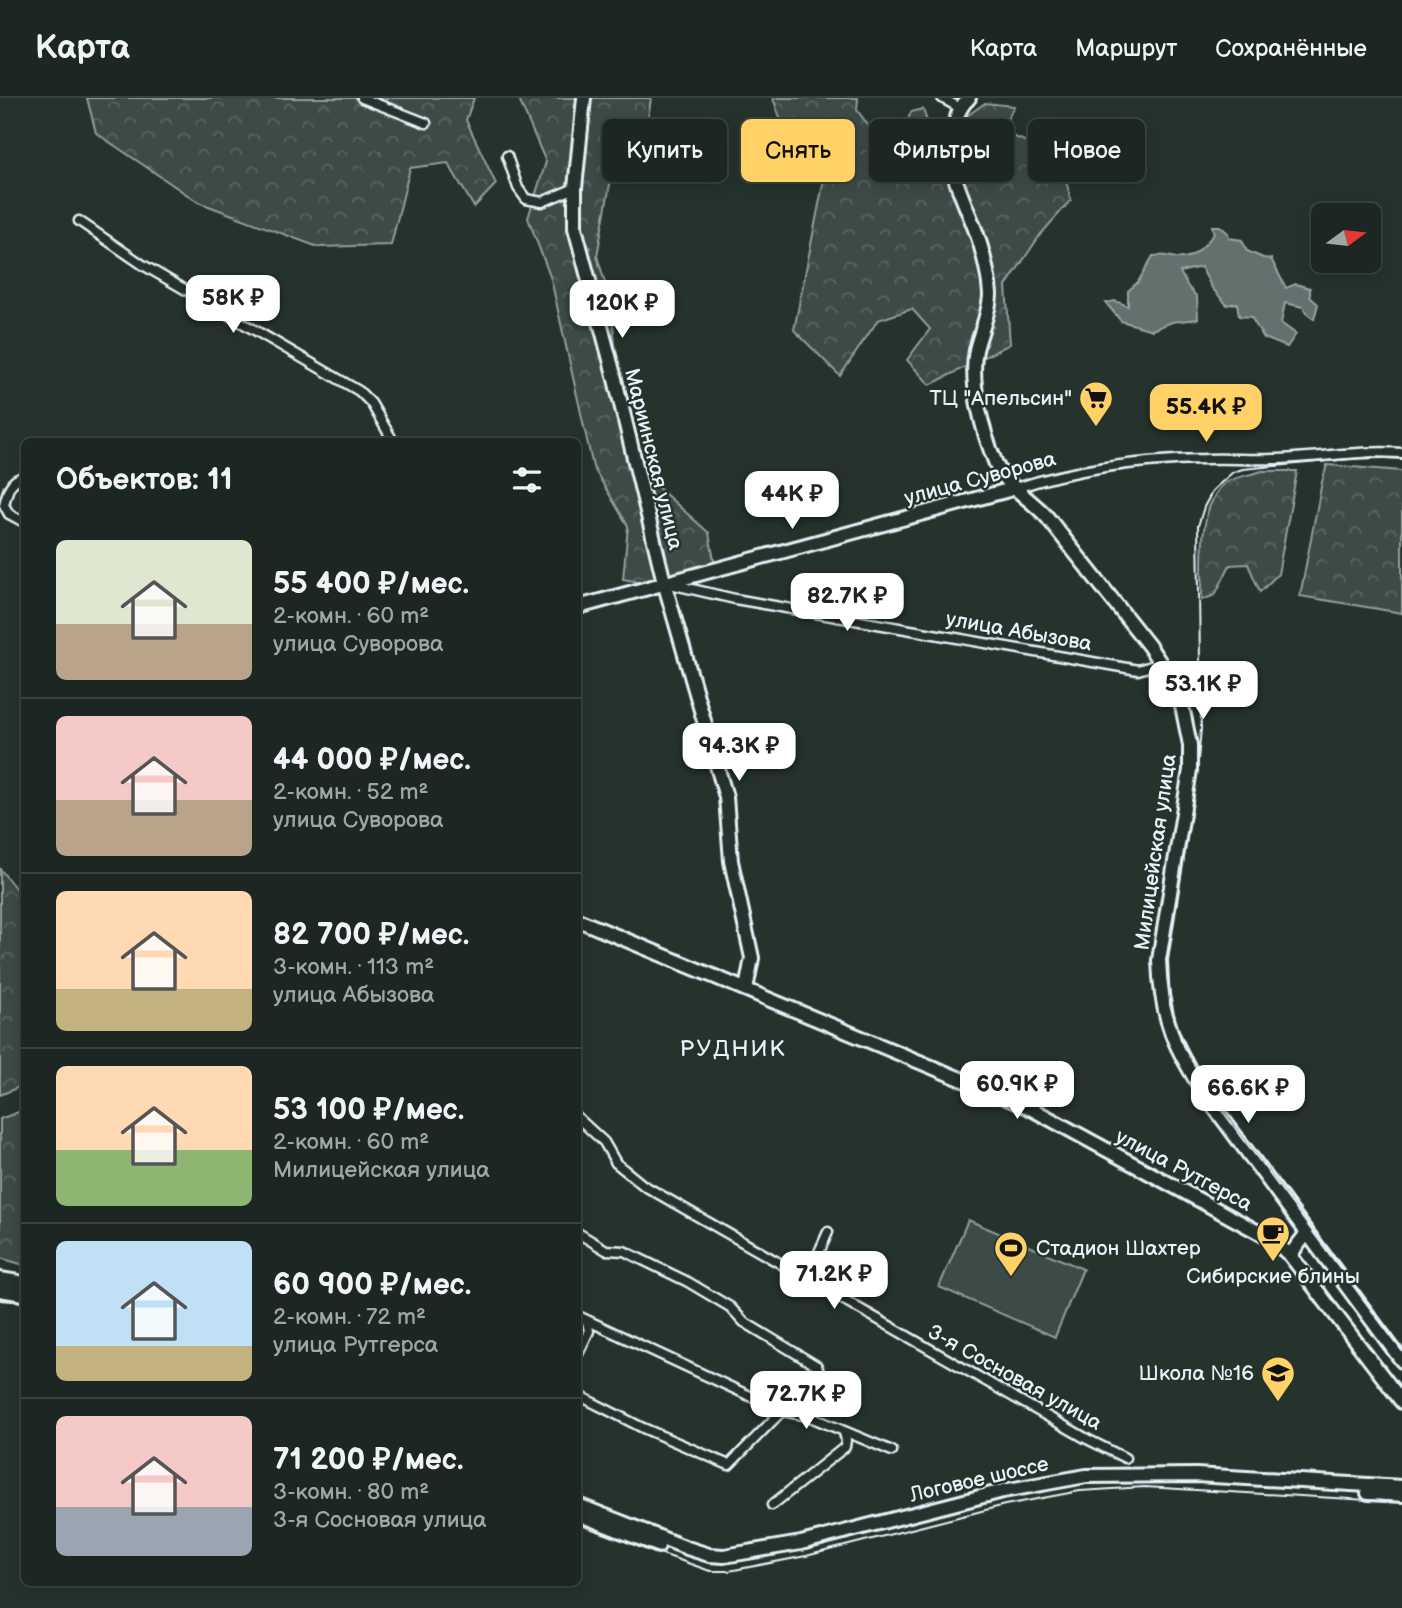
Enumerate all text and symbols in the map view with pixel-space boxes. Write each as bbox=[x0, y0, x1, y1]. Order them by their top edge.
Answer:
text: Карта bbox=[35, 28, 130, 68]
text: Карта bbox=[970, 34, 1037, 63]
text: Маршрут bbox=[1075, 34, 1177, 63]
text: Сохранённые bbox=[1215, 34, 1367, 63]
chip: Купить bbox=[602, 119, 727, 182]
chip: Снять bbox=[741, 119, 855, 182]
chip: Фильтры bbox=[869, 119, 1014, 182]
chip: Новое bbox=[1028, 119, 1145, 182]
north arrow bbox=[1311, 203, 1381, 273]
map controls bbox=[1311, 203, 1381, 273]
pin: 58K ₽ bbox=[184, 275, 282, 335]
pin: 120K ₽ bbox=[565, 280, 679, 340]
text: 58K ₽ bbox=[202, 284, 264, 312]
text: 120K ₽ bbox=[586, 289, 658, 317]
street label: Мариинская улица bbox=[619, 366, 688, 553]
supermarket icon: ТЦ "Апельсин" bbox=[1077, 379, 1115, 428]
pin: 55.4K ₽ bbox=[1141, 384, 1271, 444]
place label: ТЦ "Апельсин" bbox=[930, 386, 1072, 411]
text: 55.4K ₽ bbox=[1166, 393, 1246, 421]
street label: улица Суворова bbox=[902, 446, 1059, 511]
icon: filters bbox=[508, 461, 546, 499]
text: Объектов: 11 bbox=[56, 462, 233, 498]
pin: 44K ₽ bbox=[743, 472, 841, 531]
text: 44K ₽ bbox=[761, 480, 823, 508]
text: 55 400 ₽/мес. bbox=[273, 566, 469, 602]
icon: home bbox=[112, 568, 196, 652]
pin: 82.7K ₽ bbox=[782, 574, 912, 633]
text: 82.7K ₽ bbox=[807, 582, 887, 610]
text: 2-комн. · 60 m² bbox=[273, 602, 429, 630]
street label: улица Абызова bbox=[944, 606, 1094, 657]
text: улица Суворова bbox=[273, 630, 444, 658]
pin: 53.1K ₽ bbox=[1138, 662, 1268, 721]
text: 53.1K ₽ bbox=[1165, 670, 1241, 698]
pin: 94.3K ₽ bbox=[674, 724, 804, 783]
text: 94.3K ₽ bbox=[699, 732, 779, 760]
text: 44 000 ₽/мес. bbox=[273, 742, 471, 778]
icon: home bbox=[112, 744, 196, 828]
street label: Милицейская улица bbox=[1129, 752, 1182, 952]
text: 2-комн. · 52 m² bbox=[273, 778, 428, 806]
text: улица Суворова bbox=[273, 806, 444, 834]
text: 82 700 ₽/мес. bbox=[273, 917, 469, 953]
icon: home bbox=[112, 919, 196, 1003]
text: 3-комн. · 113 m² bbox=[273, 953, 434, 981]
text: улица Абызова bbox=[273, 981, 435, 1009]
district label: РУДНИК bbox=[680, 1035, 786, 1063]
pin: 60.9K ₽ bbox=[952, 1062, 1082, 1121]
pin: 66.6K ₽ bbox=[1183, 1066, 1313, 1125]
text: 60.9K ₽ bbox=[976, 1070, 1058, 1098]
text: 66.6K ₽ bbox=[1207, 1074, 1289, 1102]
text: 53 100 ₽/мес. bbox=[273, 1092, 464, 1128]
icon: home bbox=[112, 1094, 196, 1178]
street label: улица Рутгерса bbox=[1111, 1124, 1257, 1217]
text: 2-комн. · 60 m² bbox=[273, 1128, 429, 1156]
text: Милицейская улица bbox=[273, 1156, 490, 1184]
cafe icon: Сибирские блины bbox=[1254, 1214, 1292, 1263]
sports icon: Стадион Шахтер bbox=[992, 1229, 1030, 1278]
place label: Стадион Шахтер bbox=[1036, 1236, 1201, 1261]
pin: 71.2K ₽ bbox=[769, 1252, 899, 1311]
text: 71.2K ₽ bbox=[796, 1260, 872, 1288]
place label: Сибирские блины bbox=[1186, 1264, 1360, 1289]
text: 60 900 ₽/мес. bbox=[273, 1267, 471, 1303]
icon: home bbox=[112, 1269, 196, 1353]
text: 2-комн. · 72 m² bbox=[273, 1303, 426, 1331]
street label: 3-я Сосновая улица bbox=[923, 1319, 1107, 1436]
text: улица Рутгерса bbox=[273, 1331, 438, 1359]
school or university icon: Школа №16 bbox=[1259, 1354, 1297, 1403]
place label: Школа №16 bbox=[1139, 1361, 1254, 1386]
pin: 72.7K ₽ bbox=[741, 1372, 871, 1431]
text: 72.7K ₽ bbox=[766, 1380, 846, 1408]
text: 71 200 ₽/мес. bbox=[273, 1442, 464, 1478]
icon: home bbox=[112, 1444, 196, 1528]
street label: Логовое шоссе bbox=[906, 1451, 1051, 1508]
text: 3-комн. · 80 m² bbox=[273, 1478, 429, 1506]
text: 3-я Сосновая улица bbox=[273, 1506, 487, 1534]

